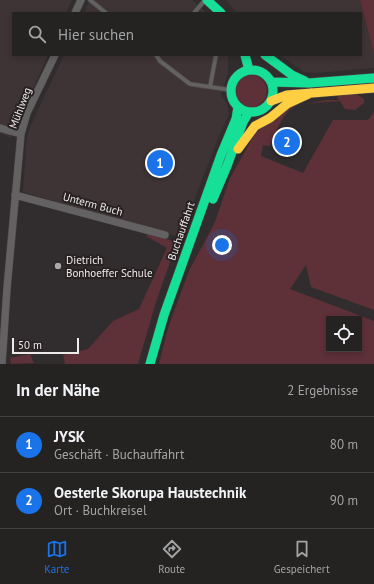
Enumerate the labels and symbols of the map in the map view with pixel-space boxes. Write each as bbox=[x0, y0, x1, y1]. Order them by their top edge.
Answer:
street label: Mühlweg bbox=[6, 85, 34, 131]
pin: 2 bbox=[274, 127, 300, 157]
pin: 1 bbox=[147, 148, 173, 178]
street label: Unterm Buch bbox=[62, 189, 124, 219]
street label: Buchauffahrt bbox=[164, 200, 198, 262]
your location bbox=[212, 235, 232, 255]
place label: Dietrich Bonhoeffer Schule bbox=[66, 253, 153, 280]
marker: Dietrich Bonhoeffer Schule bbox=[53, 261, 63, 271]
scale bar bbox=[12, 336, 79, 355]

